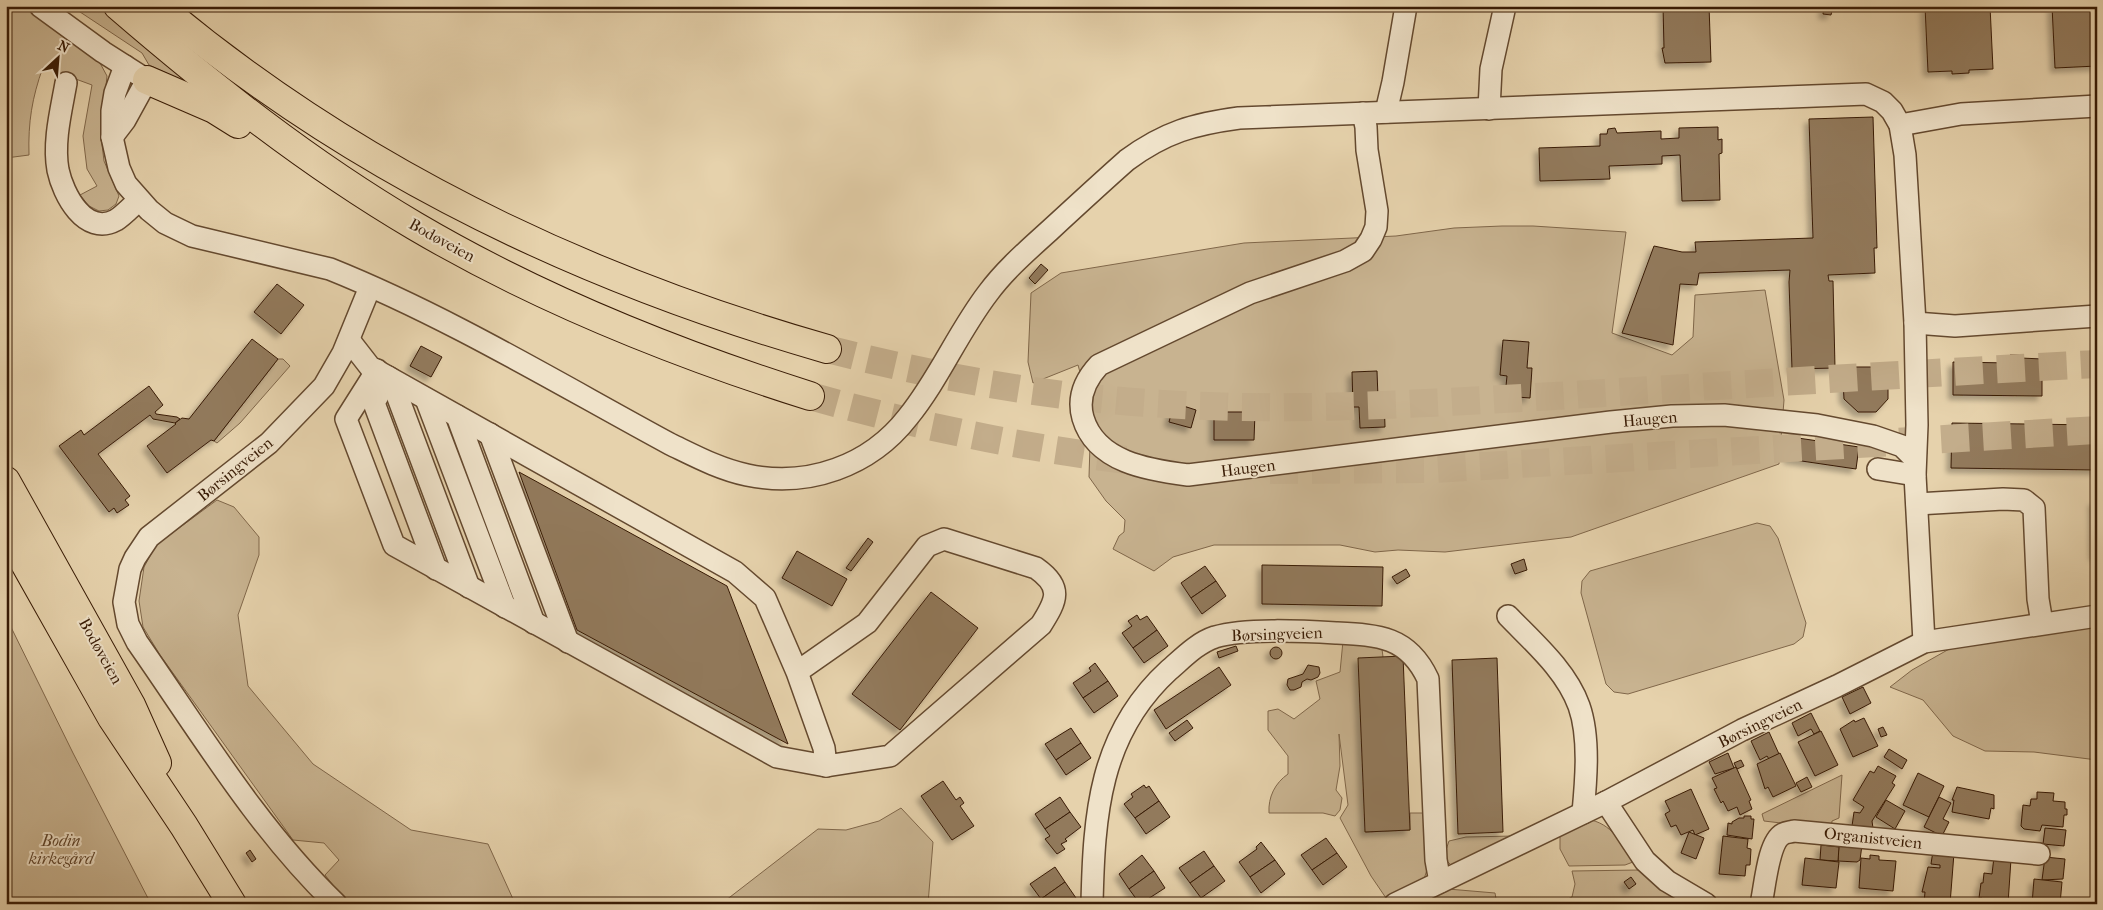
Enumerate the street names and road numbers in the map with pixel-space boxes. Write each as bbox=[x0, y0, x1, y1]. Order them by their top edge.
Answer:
street label: Bodøveien bbox=[406, 214, 479, 266]
street label: Haugen bbox=[1622, 407, 1679, 431]
street label: Børsingveien bbox=[194, 432, 277, 505]
street label: Haugen bbox=[1220, 455, 1277, 481]
street label: Bodøveien bbox=[75, 615, 127, 688]
street label: Børsingveien bbox=[1231, 623, 1324, 645]
street label: Børsingveien bbox=[1715, 694, 1806, 752]
street label: Organistveien bbox=[1823, 823, 1924, 853]

